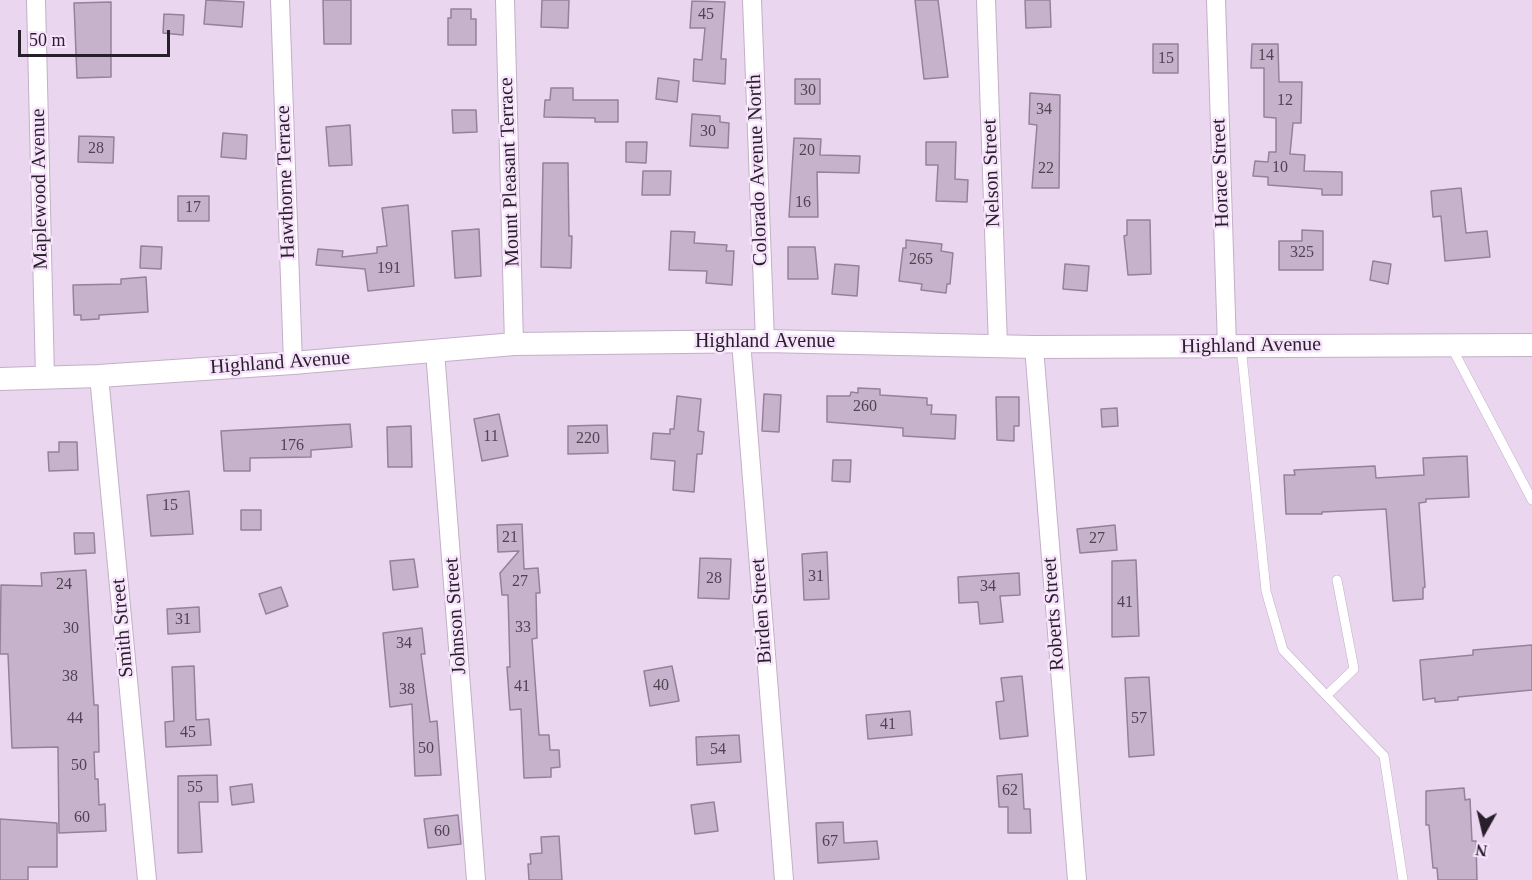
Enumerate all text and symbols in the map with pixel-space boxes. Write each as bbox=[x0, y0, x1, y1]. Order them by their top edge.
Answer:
house number: 45 bbox=[698, 5, 714, 25]
scale bar bbox=[21, 18, 172, 56]
text: 50 m bbox=[29, 30, 66, 50]
house number: 14 bbox=[1258, 46, 1274, 66]
house number: 15 bbox=[1158, 49, 1174, 69]
street label: Colorado Avenue North bbox=[743, 74, 773, 266]
street label: Mount Pleasant Terrace bbox=[495, 77, 525, 267]
house number: 30 bbox=[800, 81, 816, 101]
house number: 12 bbox=[1277, 91, 1293, 111]
house number: 34 bbox=[1036, 100, 1052, 120]
street label: Hawthorne Terrace bbox=[271, 105, 301, 259]
street label: Maplewood Avenue bbox=[27, 108, 53, 270]
street label: Nelson Street bbox=[978, 118, 1006, 228]
street label: Horace Street bbox=[1207, 118, 1235, 228]
house number: 30 bbox=[700, 122, 716, 142]
house number: 28 bbox=[88, 139, 104, 159]
house number: 20 bbox=[799, 141, 815, 161]
house number: 10 bbox=[1272, 158, 1288, 178]
house number: 22 bbox=[1038, 159, 1054, 179]
house number: 16 bbox=[795, 193, 811, 213]
house number: 17 bbox=[185, 198, 201, 218]
house number: 325 bbox=[1290, 243, 1314, 263]
house number: 265 bbox=[909, 250, 933, 270]
house number: 191 bbox=[377, 259, 401, 279]
street label: Highland Avenue bbox=[695, 330, 835, 354]
street label: Highland Avenue bbox=[1181, 333, 1321, 359]
street label: Highland Avenue bbox=[209, 346, 351, 380]
house number: 260 bbox=[853, 397, 877, 417]
house number: 11 bbox=[483, 427, 499, 447]
house number: 220 bbox=[576, 429, 600, 449]
house number: 176 bbox=[280, 436, 304, 456]
house number: 15 bbox=[162, 496, 178, 516]
house number: 21 bbox=[502, 528, 518, 548]
house number: 27 bbox=[1089, 529, 1105, 549]
street label: Roberts Street bbox=[1038, 556, 1070, 672]
street label: Johnson Street bbox=[440, 557, 472, 675]
street label: Birden Street bbox=[746, 557, 778, 665]
house number: 31 bbox=[808, 567, 824, 587]
house number: 28 bbox=[706, 569, 722, 589]
house number: 27 bbox=[512, 572, 528, 592]
house number: 24 bbox=[56, 575, 72, 595]
street label: Smith Street bbox=[107, 577, 139, 679]
house number: 34 bbox=[980, 577, 996, 597]
house number: 41 bbox=[1117, 593, 1133, 613]
house number: 31 bbox=[175, 610, 191, 630]
house number: 33 bbox=[515, 618, 531, 638]
house number: 30 bbox=[63, 619, 79, 639]
house number: 34 bbox=[396, 634, 412, 654]
house number: 38 bbox=[62, 667, 78, 687]
house number: 40 bbox=[653, 676, 669, 696]
house number: 41 bbox=[514, 677, 530, 697]
house number: 38 bbox=[399, 680, 415, 700]
house number: 44 bbox=[67, 709, 83, 729]
house number: 57 bbox=[1131, 709, 1147, 729]
house number: 41 bbox=[880, 715, 896, 735]
house number: 45 bbox=[180, 723, 196, 743]
house number: 50 bbox=[418, 739, 434, 759]
house number: 54 bbox=[710, 740, 726, 760]
house number: 50 bbox=[71, 756, 87, 776]
house number: 55 bbox=[187, 778, 203, 798]
house number: 62 bbox=[1002, 781, 1018, 801]
north arrow bbox=[1454, 802, 1514, 862]
house number: 60 bbox=[74, 808, 90, 828]
house number: 60 bbox=[434, 822, 450, 842]
house number: 67 bbox=[822, 832, 838, 852]
text: N bbox=[1475, 841, 1488, 860]

